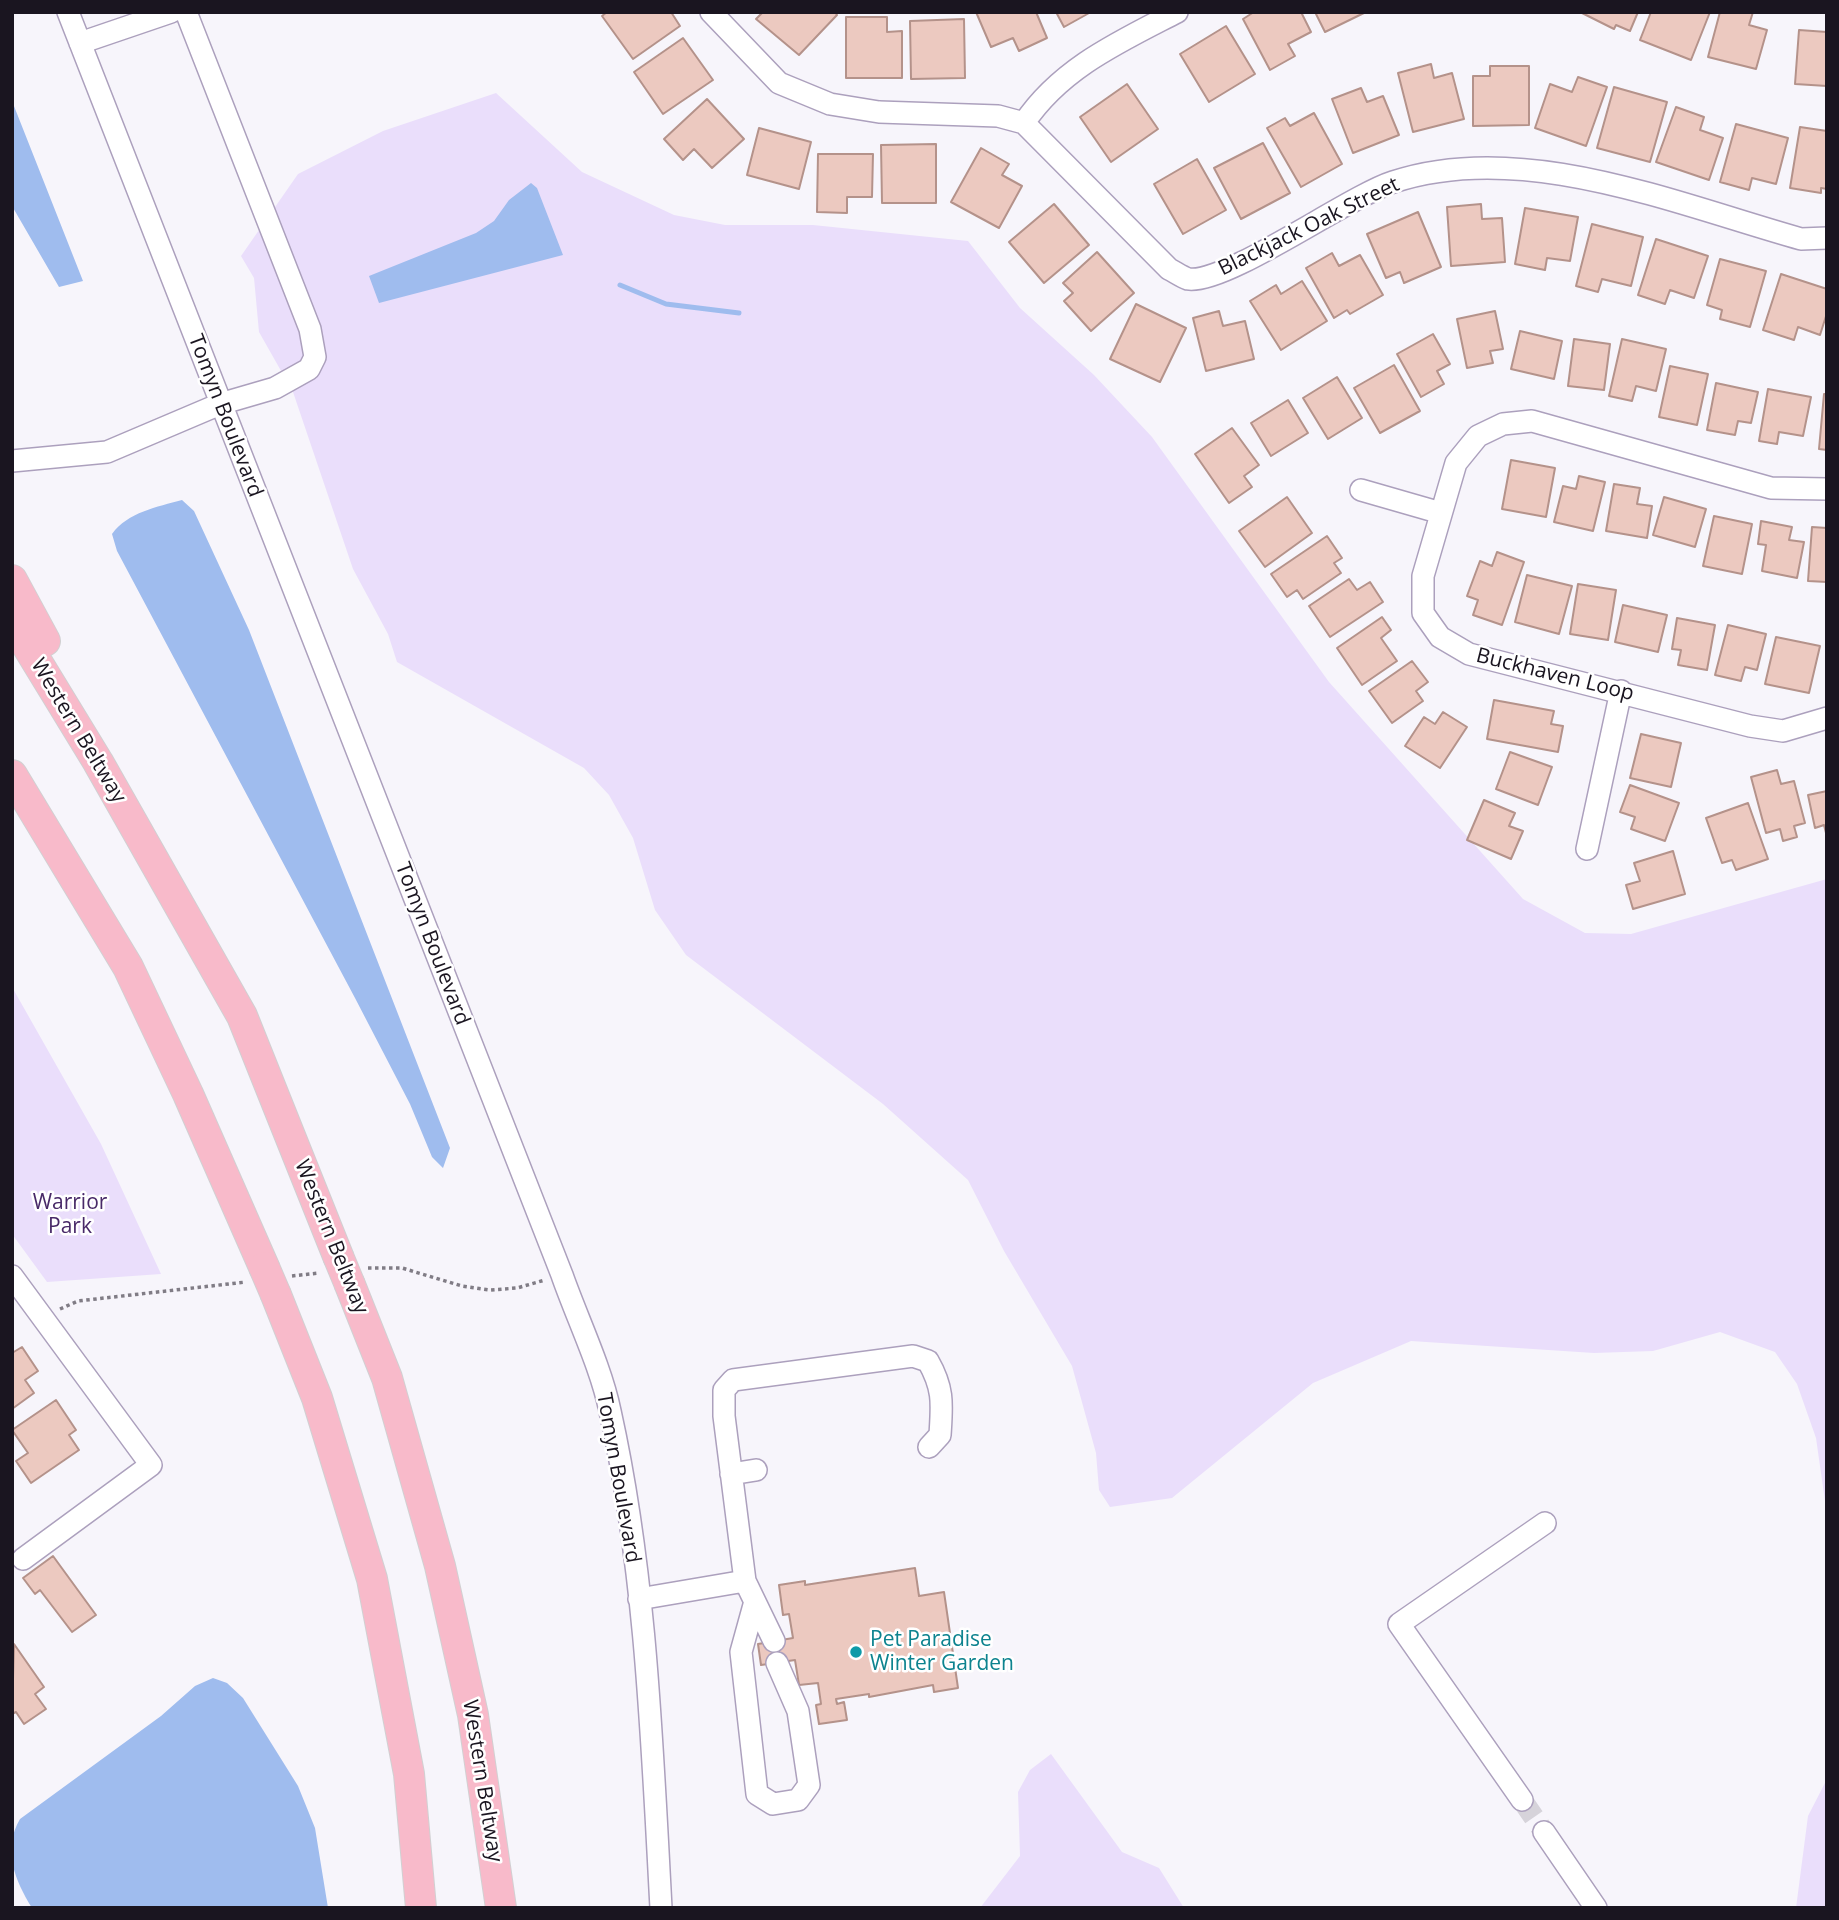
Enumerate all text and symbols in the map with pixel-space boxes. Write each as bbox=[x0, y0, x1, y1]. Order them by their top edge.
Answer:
street label: Blackjack Oak Street bbox=[1214, 172, 1404, 282]
street label: Tomyn Boulevard bbox=[182, 331, 268, 501]
street label: Buckhaven Loop bbox=[1473, 643, 1637, 707]
street label: Western Beltway bbox=[25, 654, 131, 808]
street label: Tomyn Boulevard bbox=[389, 859, 475, 1029]
street label: Western Beltway bbox=[289, 1156, 373, 1318]
park label: Warrior Park bbox=[33, 1190, 107, 1240]
street label: Tomyn Boulevard bbox=[591, 1391, 645, 1565]
place label: Pet Paradise Winter Garden bbox=[870, 1627, 1014, 1677]
marker: Pet Paradise Winter Garden bbox=[848, 1644, 864, 1660]
street label: Western Beltway bbox=[457, 1698, 507, 1864]

